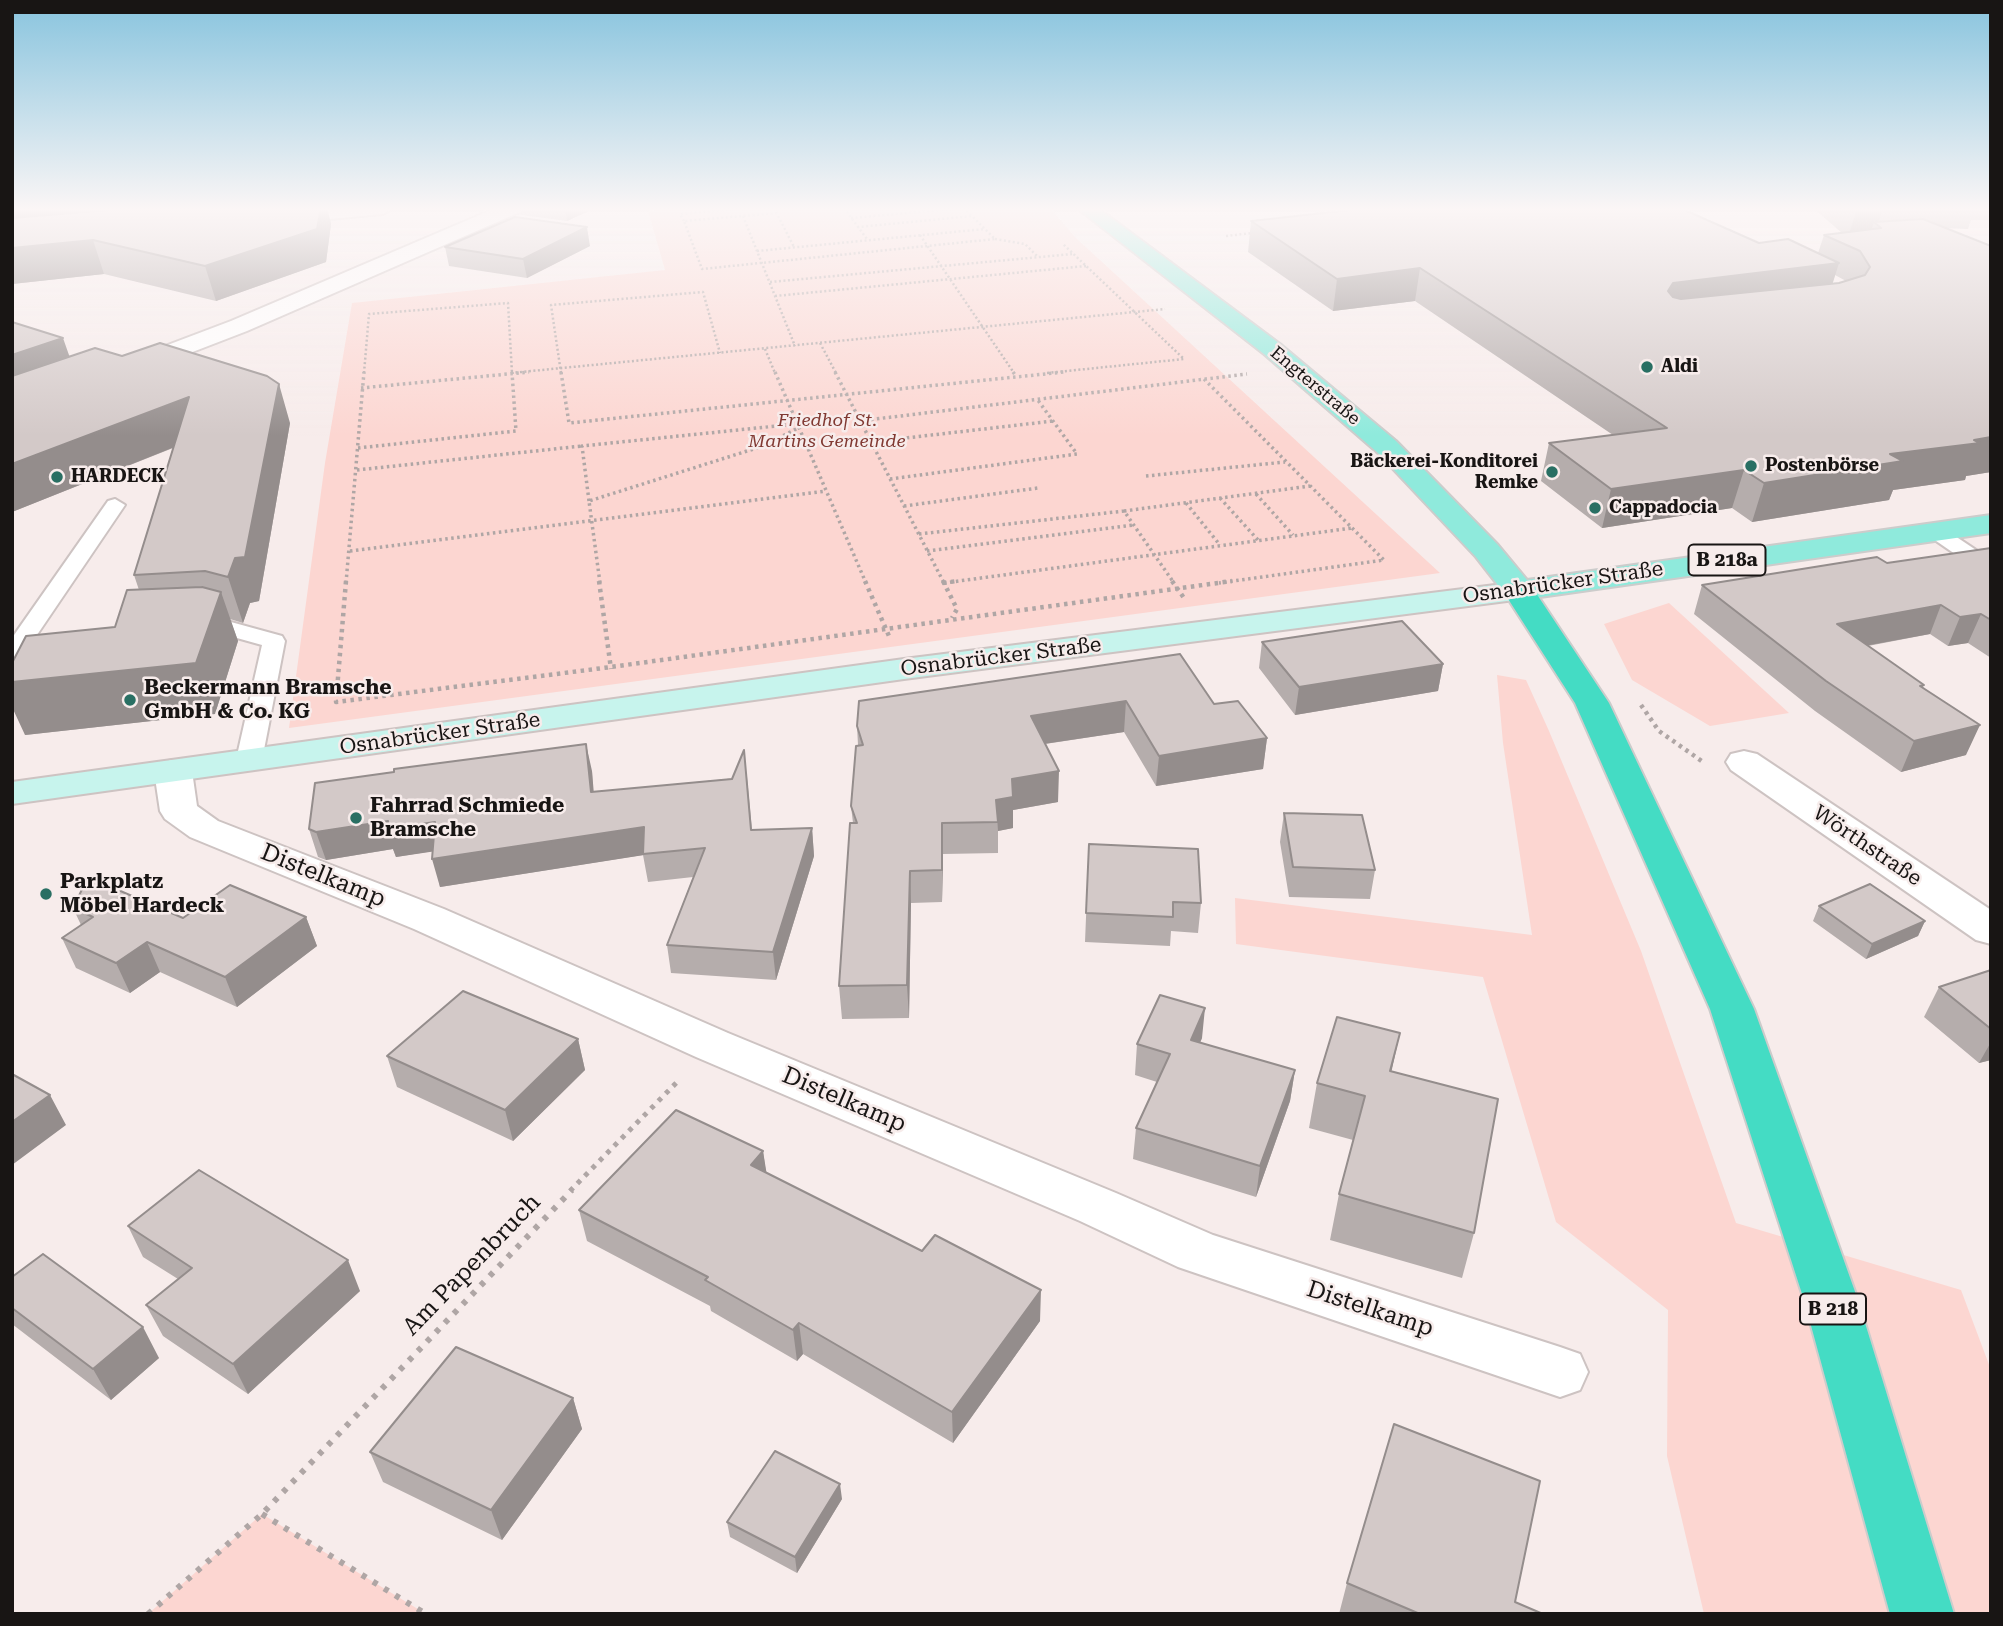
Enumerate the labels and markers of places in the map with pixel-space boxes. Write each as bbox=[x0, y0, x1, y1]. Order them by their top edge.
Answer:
place label: Aldi bbox=[1661, 356, 1698, 378]
marker: Aldi bbox=[1639, 359, 1655, 375]
place label: Bäckerei-Konditorei Remke bbox=[1350, 451, 1538, 494]
place label: Postenbörse bbox=[1765, 455, 1879, 477]
marker: Postenbörse bbox=[1743, 458, 1759, 474]
marker: Bäckerei-Konditorei Remke bbox=[1544, 464, 1560, 480]
place label: HARDECK bbox=[71, 466, 165, 488]
marker: HARDECK bbox=[49, 469, 65, 485]
place label: Cappadocia bbox=[1609, 497, 1717, 519]
marker: Cappadocia bbox=[1587, 500, 1603, 516]
place label: Beckermann Bramsche GmbH & Co. KG bbox=[144, 675, 392, 725]
marker: Beckermann Bramsche GmbH & Co. KG bbox=[122, 692, 138, 708]
place label: Fahrrad Schmiede Bramsche bbox=[370, 793, 564, 843]
marker: Fahrrad Schmiede Bramsche bbox=[348, 810, 364, 826]
place label: Parkplatz Möbel Hardeck bbox=[60, 869, 224, 919]
marker: Parkplatz Möbel Hardeck bbox=[38, 886, 54, 902]

